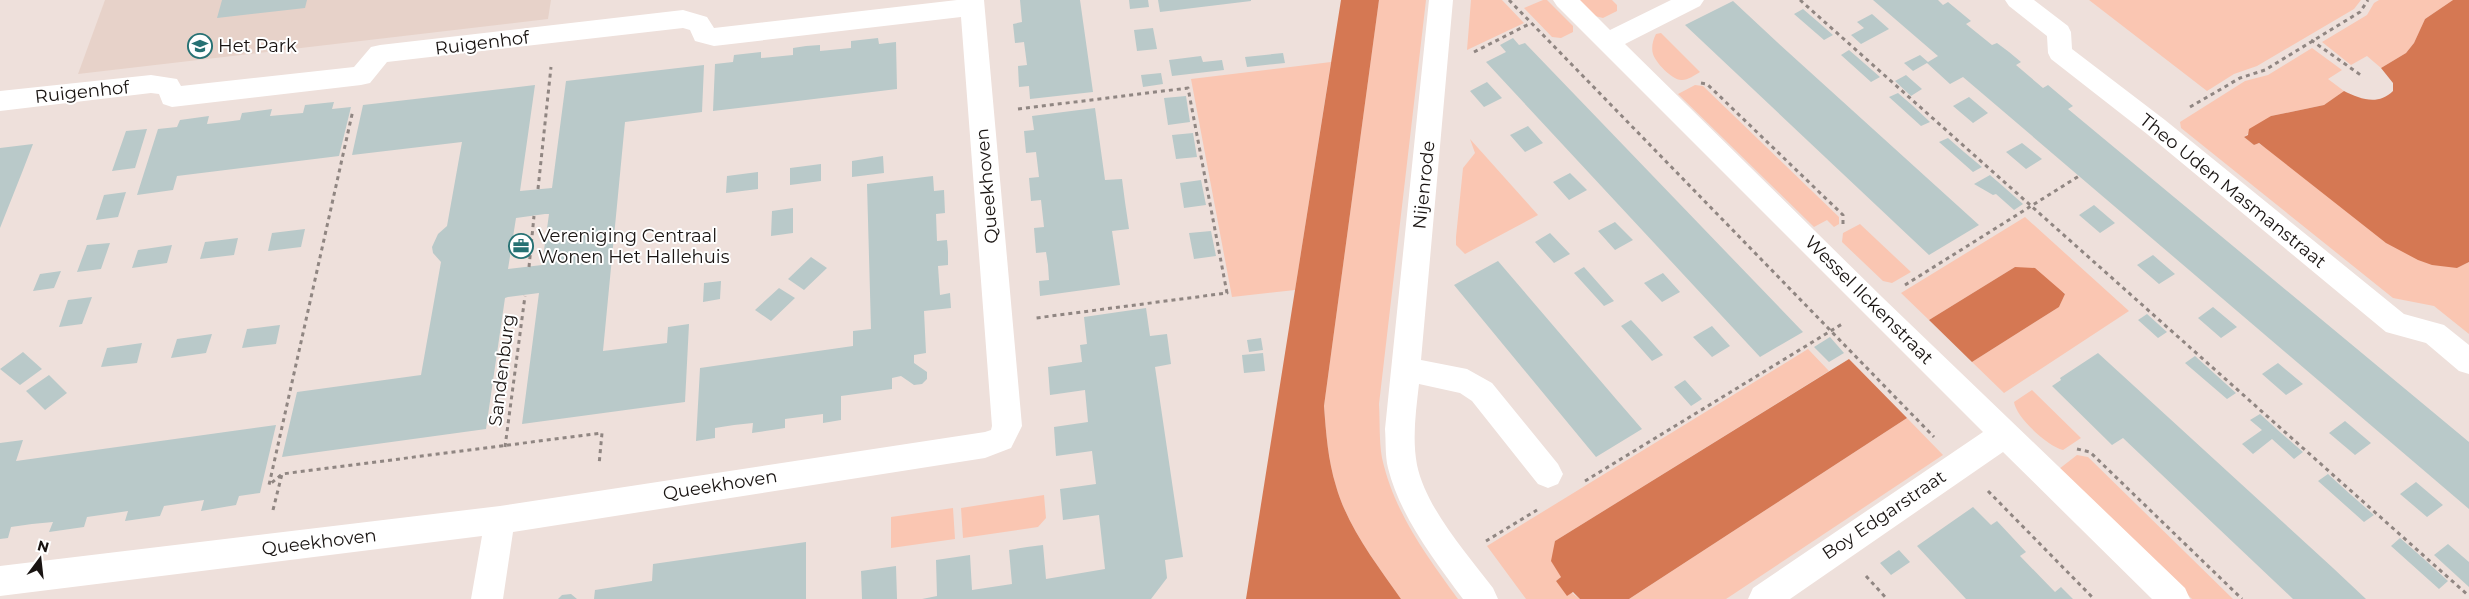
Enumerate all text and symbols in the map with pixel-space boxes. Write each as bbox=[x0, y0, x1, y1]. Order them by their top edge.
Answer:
street label: Ruigenhof bbox=[434, 26, 531, 60]
school or university icon: Het Park bbox=[187, 33, 213, 59]
place label: Het Park bbox=[218, 35, 297, 57]
street label: Ruigenhof bbox=[34, 76, 131, 108]
street label: Theo Uden Masmanstraat bbox=[2135, 109, 2331, 273]
street label: Queekhoven bbox=[971, 128, 1003, 244]
street label: Nijenrode bbox=[1408, 140, 1440, 230]
place label: Vereniging Centraal Wonen Het Hallehuis bbox=[538, 225, 730, 268]
street label: Wessel Ilckenstraat bbox=[1800, 231, 1938, 369]
office icon: Vereniging Centraal Wonen Het Hallehuis bbox=[508, 233, 534, 259]
street label: Sandenburg bbox=[484, 313, 520, 427]
street label: Queekhoven bbox=[661, 465, 779, 505]
street label: Boy Edgarstraat bbox=[1818, 465, 1950, 565]
street label: Queekhoven bbox=[260, 524, 378, 560]
north arrow bbox=[15, 534, 65, 584]
text: N bbox=[36, 536, 51, 557]

